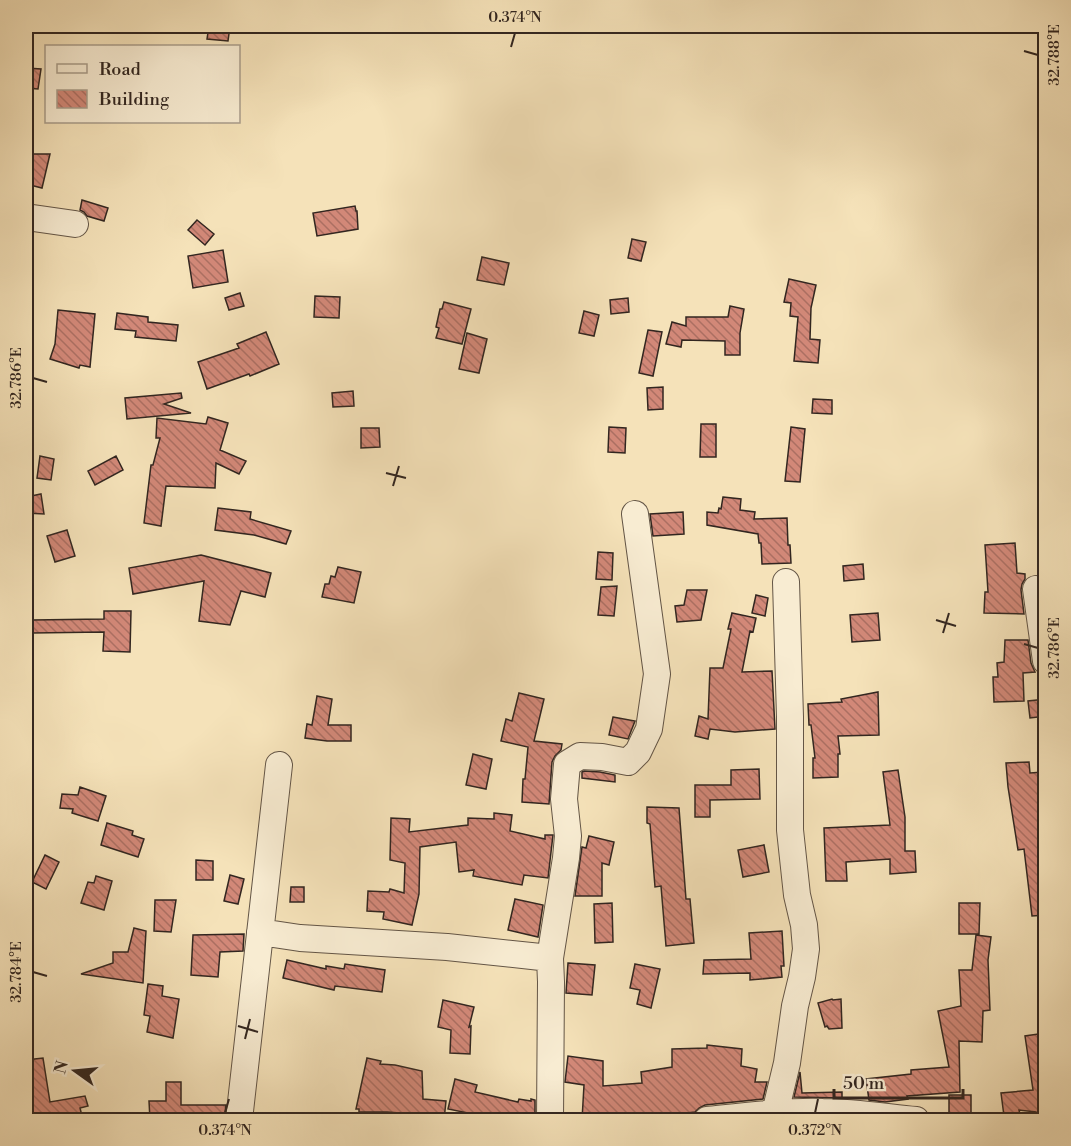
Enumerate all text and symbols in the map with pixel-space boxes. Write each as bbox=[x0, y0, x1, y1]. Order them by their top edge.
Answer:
text: 0.374°N bbox=[488, 8, 542, 27]
text: 32.788°E bbox=[1045, 24, 1064, 86]
legend bbox=[45, 45, 240, 123]
text: Road bbox=[99, 58, 142, 81]
text: Building bbox=[98, 88, 170, 111]
text: 32.786°E bbox=[7, 347, 26, 409]
text: 32.786°E bbox=[1045, 617, 1064, 679]
text: 32.784°E bbox=[7, 941, 26, 1003]
north arrow bbox=[45, 1041, 105, 1101]
text: N bbox=[50, 1058, 73, 1076]
scale bar bbox=[834, 1062, 963, 1100]
text: 50 m bbox=[843, 1072, 885, 1095]
text: 0.374°N bbox=[198, 1121, 252, 1140]
text: 0.372°N bbox=[788, 1121, 842, 1140]

